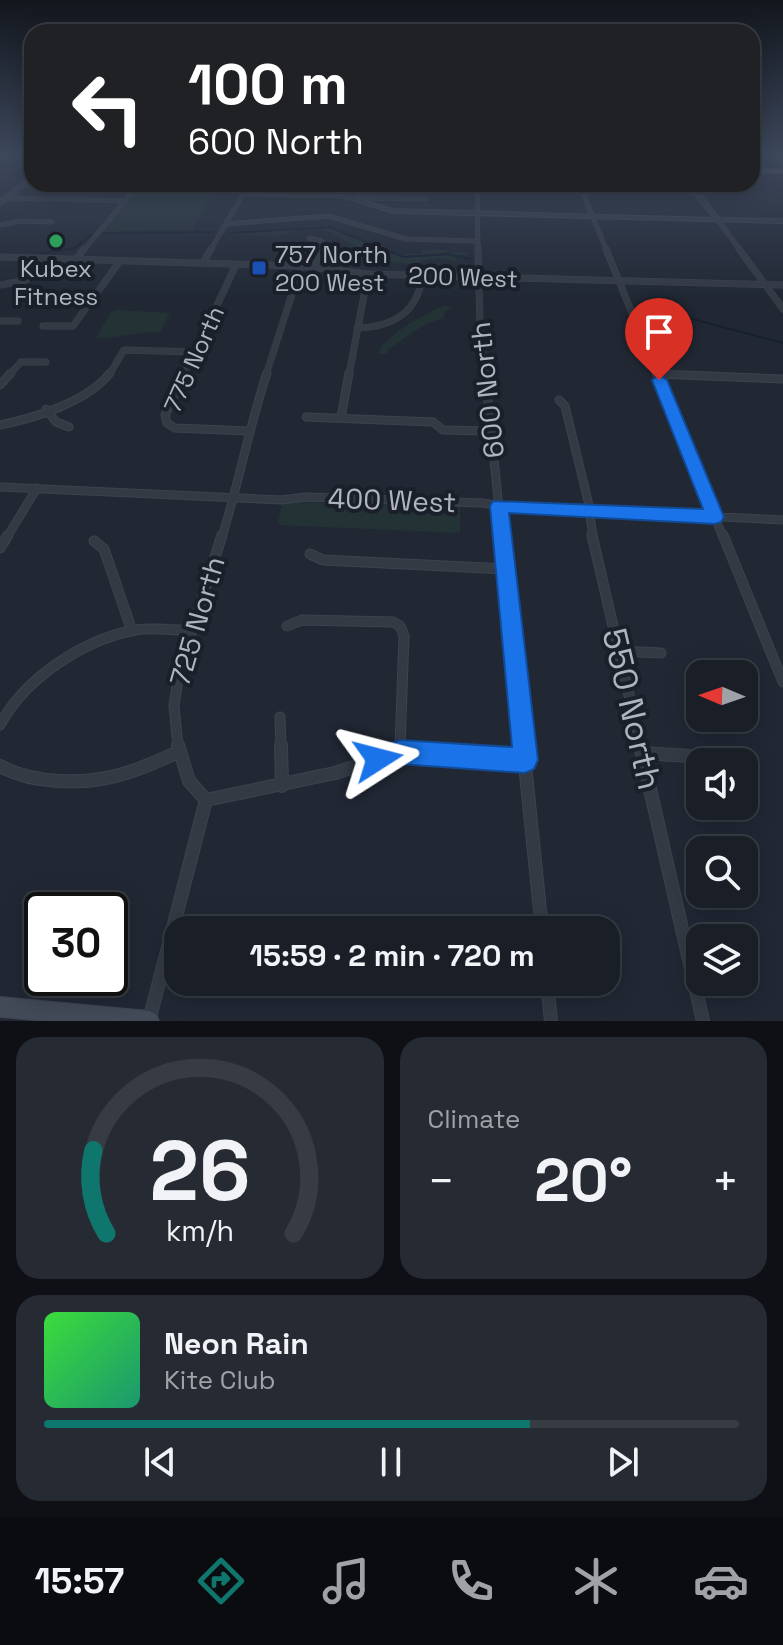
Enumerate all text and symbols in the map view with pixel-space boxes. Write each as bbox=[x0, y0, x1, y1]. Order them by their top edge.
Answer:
text: 100 m bbox=[188, 49, 348, 120]
icon: left bbox=[56, 56, 160, 160]
text: 600 North bbox=[188, 119, 364, 165]
marker: Kubex Fitness bbox=[47, 232, 65, 250]
place label: 757 North 200 West bbox=[275, 239, 388, 298]
place label: Kubex Fitness bbox=[14, 253, 98, 312]
marker: 757 North 200 West bbox=[250, 259, 268, 277]
street label: 200 West bbox=[408, 260, 518, 294]
pin bbox=[625, 298, 693, 380]
street label: 775 North bbox=[157, 301, 231, 417]
icon: arrive bbox=[637, 310, 681, 354]
street label: 600 North bbox=[462, 320, 512, 460]
street label: 400 West bbox=[327, 480, 457, 520]
street label: 725 North bbox=[161, 552, 233, 690]
street label: 550 North bbox=[593, 624, 671, 794]
north arrow bbox=[686, 660, 758, 732]
map controls bbox=[686, 660, 758, 996]
position arrow bbox=[336, 717, 420, 801]
button: sound bbox=[686, 748, 758, 820]
button: search bbox=[686, 836, 758, 908]
speed limit sign: 30 bbox=[24, 892, 128, 996]
button: layers bbox=[686, 924, 758, 996]
text: 15:59 · 2 min · 720 m bbox=[249, 936, 535, 975]
text: Climate bbox=[428, 1102, 520, 1136]
text: 26 bbox=[149, 1118, 250, 1224]
text: 20° bbox=[534, 1142, 632, 1219]
text: − bbox=[428, 1153, 455, 1209]
text: + bbox=[712, 1153, 739, 1209]
text: km/h bbox=[166, 1213, 234, 1249]
text: Neon Rain bbox=[164, 1324, 309, 1363]
text: Kite Club bbox=[164, 1363, 276, 1397]
icon: previous bbox=[138, 1440, 182, 1484]
icon: pause bbox=[369, 1440, 413, 1484]
icon: next bbox=[601, 1440, 645, 1484]
icon: directions bbox=[193, 1553, 249, 1609]
icon: music bbox=[318, 1553, 374, 1609]
icon: phone bbox=[443, 1553, 499, 1609]
icon: climate bbox=[568, 1553, 624, 1609]
icon: car bbox=[693, 1553, 749, 1609]
text: 15:57 bbox=[34, 1558, 124, 1604]

